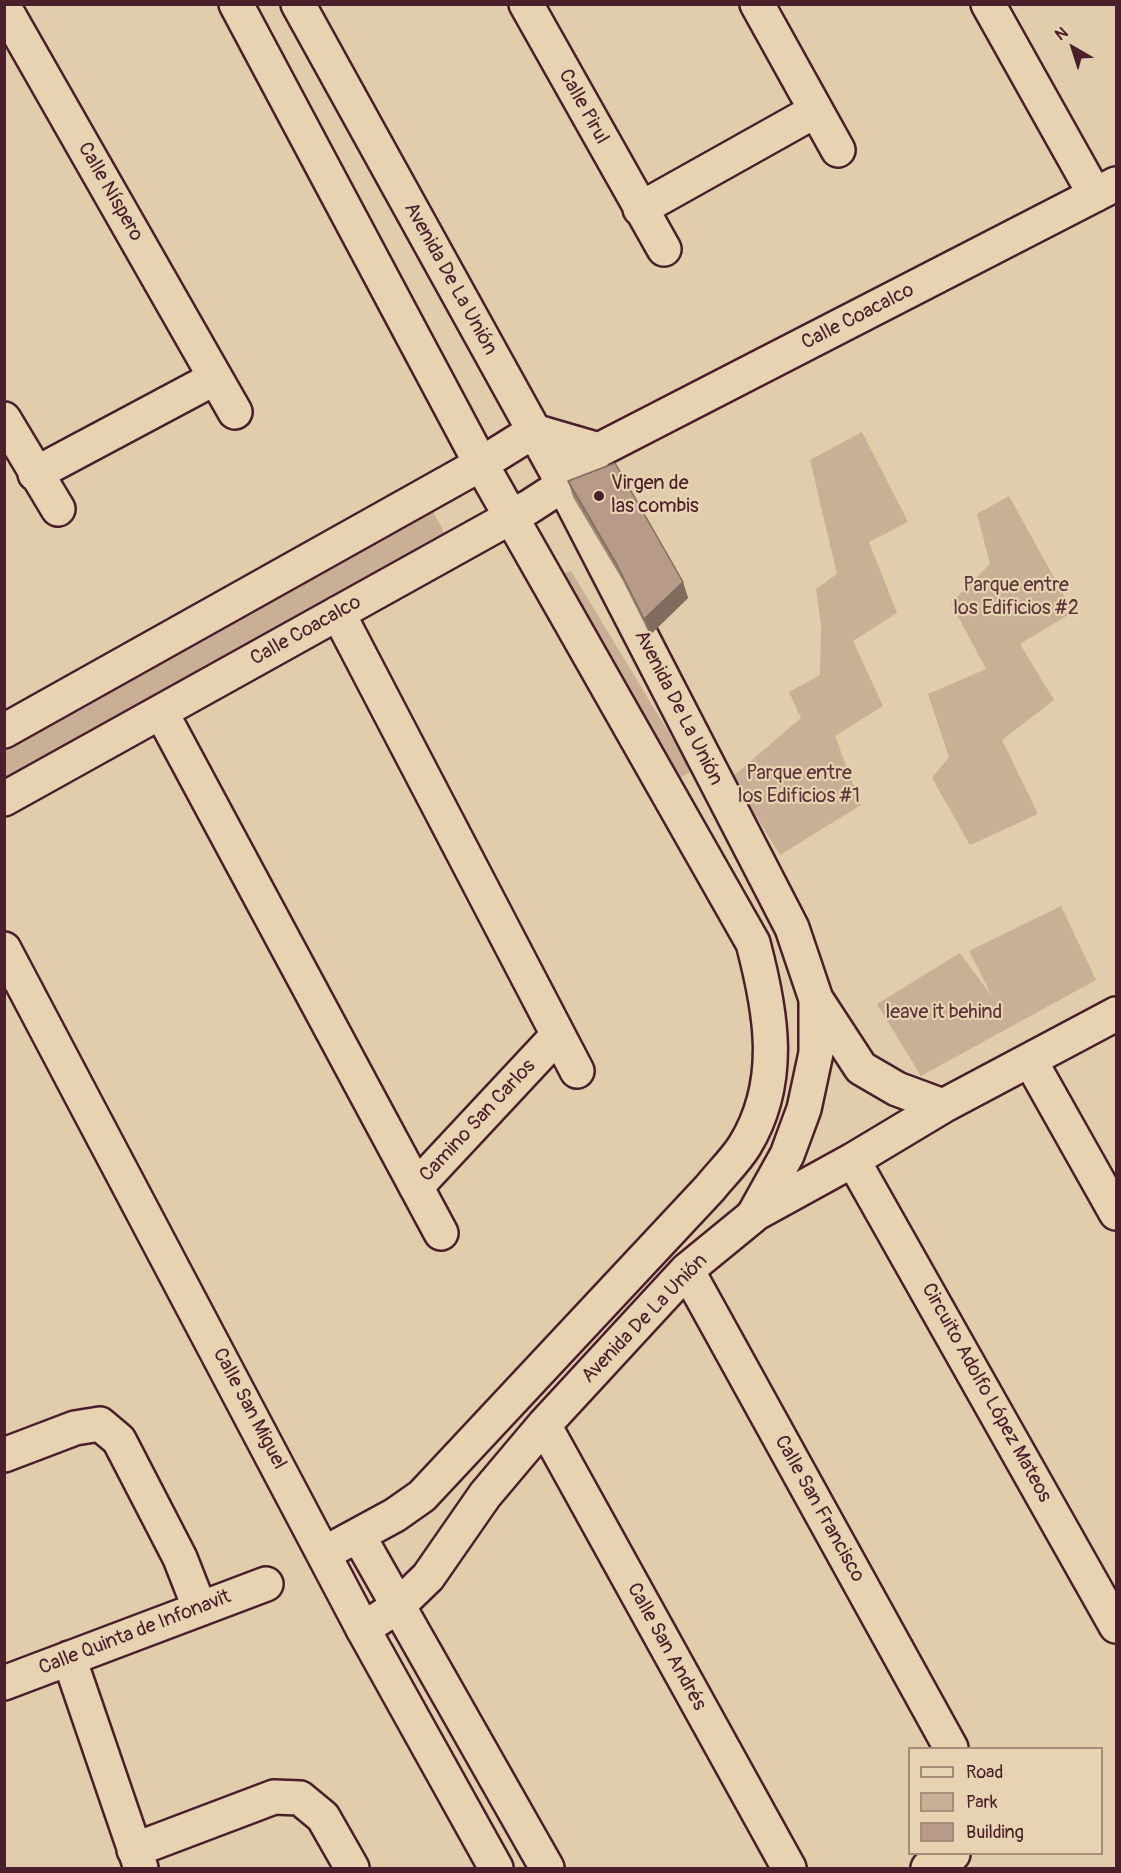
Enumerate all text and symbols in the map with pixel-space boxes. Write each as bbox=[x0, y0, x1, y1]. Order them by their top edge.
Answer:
north arrow bbox=[1043, 18, 1103, 78]
text: N bbox=[1051, 23, 1072, 45]
street label: Calle Pirul bbox=[553, 65, 613, 149]
street label: Calle Níspero bbox=[72, 138, 148, 246]
street label: Avenida De La Unión bbox=[398, 199, 502, 359]
street label: Calle Coacalco bbox=[798, 278, 918, 356]
place label: Virgen de las combis bbox=[611, 472, 699, 519]
marker: Virgen de las combis bbox=[592, 489, 606, 503]
park label: Parque entre los Edificios #2 bbox=[953, 574, 1079, 621]
street label: Calle Coacalco bbox=[246, 591, 366, 671]
street label: Avenida De La Unión bbox=[629, 627, 727, 789]
park label: Parque entre los Edificios #1 bbox=[738, 762, 860, 809]
park label: leave it behind bbox=[886, 1001, 1002, 1025]
street label: Camino San Carlos bbox=[415, 1055, 541, 1187]
street label: Avenida De La Unión bbox=[577, 1249, 713, 1389]
street label: Circuito Adolfo López Mateos bbox=[916, 1279, 1056, 1507]
street label: Calle San Miguel bbox=[207, 1344, 291, 1474]
street label: Calle San Francisco bbox=[769, 1431, 869, 1587]
street label: Calle San Andrés bbox=[621, 1579, 711, 1715]
street label: Calle Quinta de Infonavit bbox=[36, 1585, 234, 1681]
legend bbox=[908, 1747, 1103, 1855]
text: Road bbox=[966, 1761, 1003, 1784]
text: Park bbox=[966, 1791, 998, 1814]
text: Building bbox=[966, 1821, 1024, 1844]

